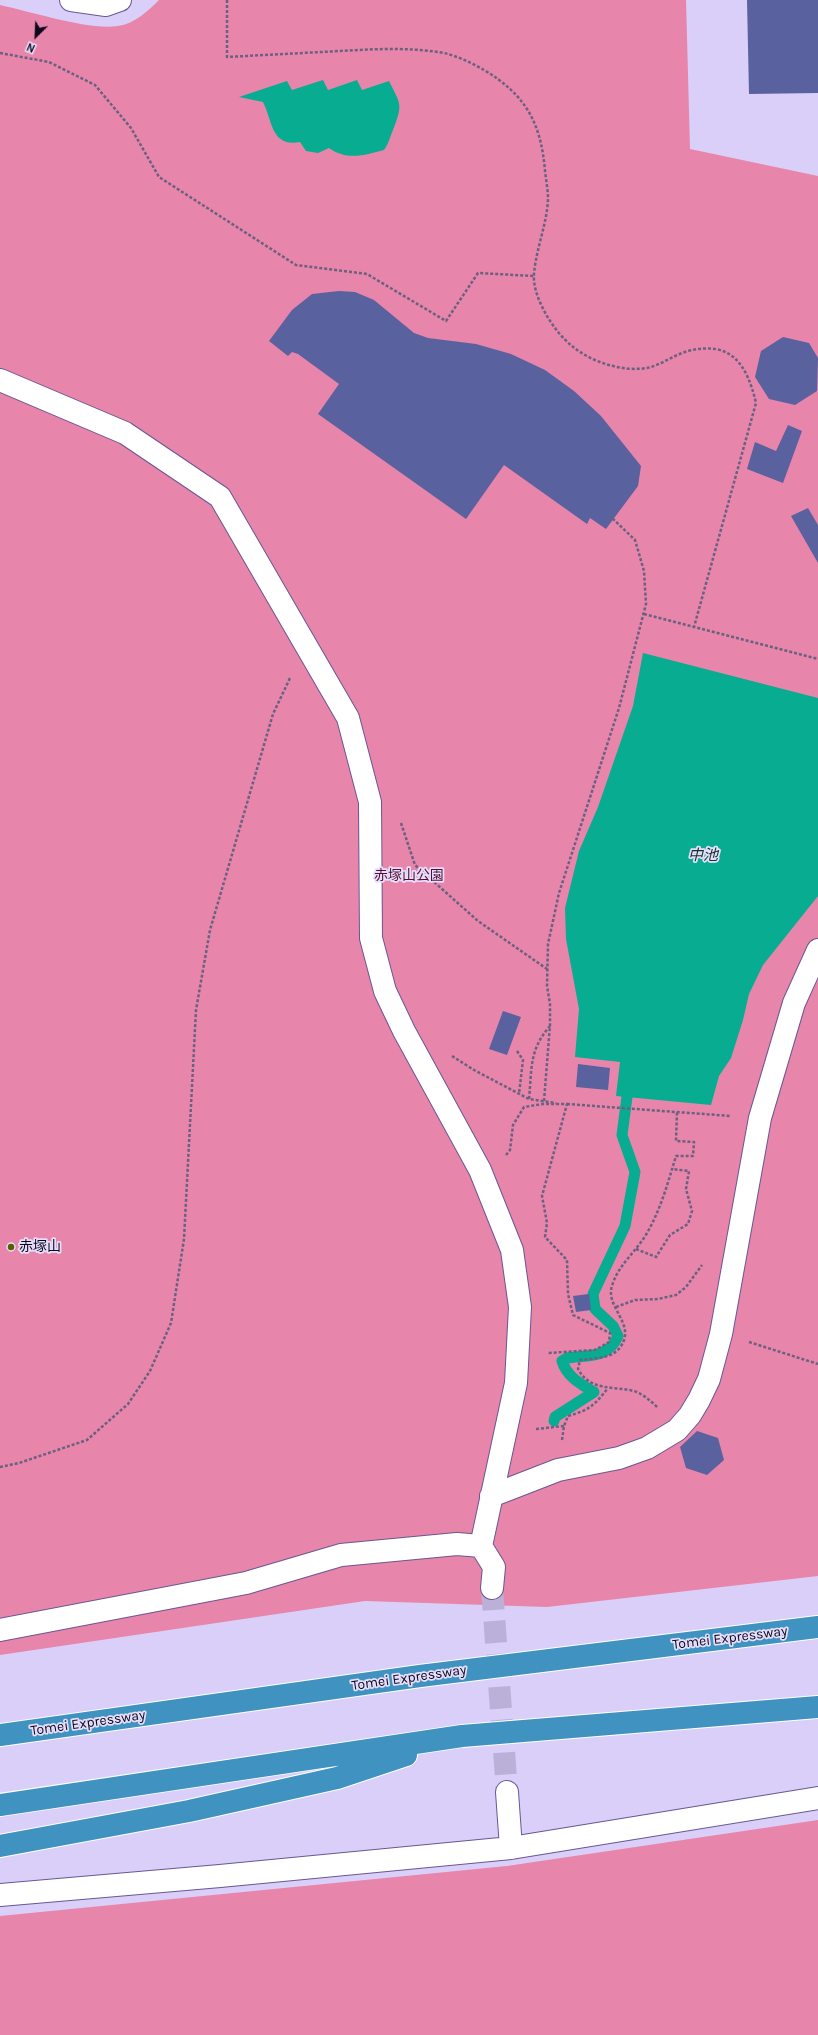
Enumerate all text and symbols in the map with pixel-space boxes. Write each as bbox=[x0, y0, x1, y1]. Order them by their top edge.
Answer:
north arrow bbox=[16, 16, 56, 56]
text: N bbox=[25, 40, 37, 55]
water label: 中池 bbox=[688, 847, 718, 865]
park label: 赤塚山公園 bbox=[374, 868, 444, 884]
place label: 赤塚山 bbox=[19, 1239, 61, 1255]
marker: 赤塚山 bbox=[6, 1242, 16, 1252]
street label: Tomei Expressway bbox=[671, 1623, 789, 1653]
street label: Tomei Expressway bbox=[350, 1662, 468, 1694]
street label: Tomei Expressway bbox=[29, 1707, 147, 1739]

